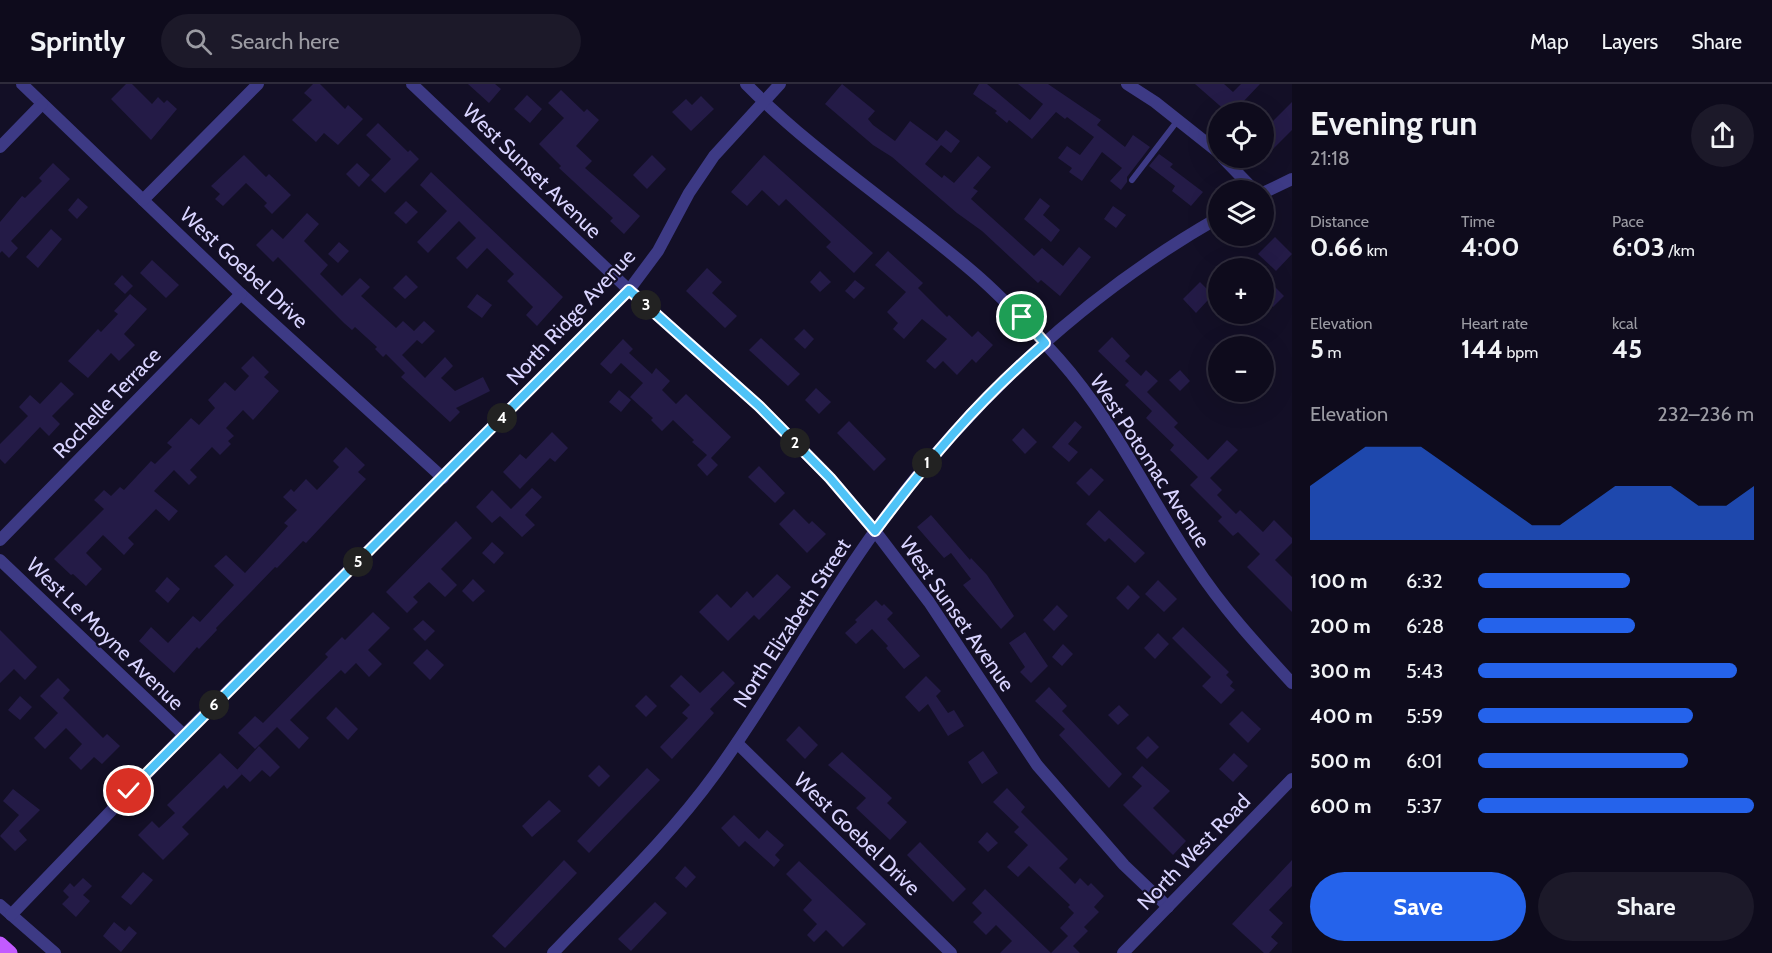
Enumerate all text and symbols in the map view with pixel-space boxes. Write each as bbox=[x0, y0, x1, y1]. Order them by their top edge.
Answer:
search box bbox=[161, 14, 581, 68]
text: Sprintly bbox=[30, 24, 125, 58]
icon: search bbox=[182, 25, 215, 58]
text: Search here bbox=[230, 28, 340, 55]
text: Map bbox=[1530, 29, 1569, 54]
text: Layers bbox=[1602, 29, 1658, 54]
text: Share bbox=[1691, 29, 1742, 54]
street label: West Sunset Avenue bbox=[458, 98, 607, 243]
map controls bbox=[1208, 102, 1274, 402]
button: locate bbox=[1208, 102, 1274, 168]
text: Evening run bbox=[1310, 103, 1477, 143]
button: share bbox=[1691, 104, 1754, 167]
text: 21:18 bbox=[1310, 146, 1350, 170]
button: layers bbox=[1208, 180, 1274, 246]
street label: West Goebel Drive bbox=[175, 202, 314, 333]
text: Distance bbox=[1310, 212, 1369, 231]
text: Time bbox=[1461, 212, 1495, 231]
text: Pace bbox=[1612, 212, 1644, 231]
text: 0.66 bbox=[1310, 231, 1363, 263]
text: 4:00 bbox=[1461, 231, 1520, 263]
text: 6:03 bbox=[1612, 231, 1665, 263]
text: km bbox=[1363, 241, 1388, 260]
text: /km bbox=[1665, 241, 1695, 260]
street label: North Ridge Avenue bbox=[501, 243, 640, 390]
button: + bbox=[1208, 258, 1274, 324]
pin: 3 bbox=[631, 290, 661, 320]
pin bbox=[996, 291, 1047, 342]
text: 3 bbox=[642, 295, 650, 314]
icon: arrive bbox=[1005, 300, 1038, 333]
text: Elevation bbox=[1310, 314, 1373, 333]
text: Heart rate bbox=[1461, 314, 1528, 333]
text: kcal bbox=[1612, 314, 1638, 333]
text: 5 bbox=[1310, 333, 1324, 365]
text: 144 bbox=[1461, 333, 1503, 365]
text: 45 bbox=[1612, 333, 1642, 365]
button: − bbox=[1208, 336, 1274, 402]
street label: Rochelle Terrace bbox=[47, 342, 166, 463]
text: m bbox=[1324, 343, 1342, 362]
text: bpm bbox=[1503, 343, 1538, 362]
street label: West Potomac Avenue bbox=[1085, 369, 1216, 552]
text: Elevation bbox=[1310, 402, 1388, 426]
text: 232–236 m bbox=[1657, 402, 1754, 426]
pin: 4 bbox=[487, 403, 517, 433]
text: 4 bbox=[497, 408, 507, 427]
pin: 2 bbox=[780, 428, 810, 458]
text: 2 bbox=[791, 433, 799, 452]
pin: 1 bbox=[912, 448, 942, 478]
text: 1 bbox=[924, 453, 930, 472]
street label: West Sunset Avenue bbox=[895, 532, 1020, 696]
street label: North Elizabeth Street bbox=[728, 534, 856, 712]
pin: 5 bbox=[343, 547, 373, 577]
street label: West Le Moyne Avenue bbox=[22, 552, 189, 715]
text: 5 bbox=[354, 552, 362, 571]
text: 100 m bbox=[1310, 569, 1368, 593]
text: 6:32 bbox=[1406, 569, 1443, 593]
text: 200 m bbox=[1310, 614, 1371, 638]
text: 6:28 bbox=[1406, 614, 1444, 638]
text: 300 m bbox=[1310, 659, 1371, 683]
text: 5:43 bbox=[1406, 659, 1443, 683]
pin: 6 bbox=[199, 690, 229, 720]
text: 6 bbox=[210, 695, 219, 714]
text: 400 m bbox=[1310, 704, 1373, 728]
text: 5:59 bbox=[1406, 704, 1443, 728]
text: 500 m bbox=[1310, 749, 1371, 773]
text: 6:01 bbox=[1406, 749, 1442, 773]
pin bbox=[103, 765, 154, 816]
street label: West Goebel Drive bbox=[789, 767, 926, 900]
icon: check bbox=[112, 774, 145, 807]
street label: North West Road bbox=[1132, 788, 1255, 915]
text: 600 m bbox=[1310, 794, 1371, 818]
text: 5:37 bbox=[1406, 794, 1442, 818]
button: Save bbox=[1310, 872, 1526, 941]
button: Share bbox=[1538, 872, 1754, 941]

